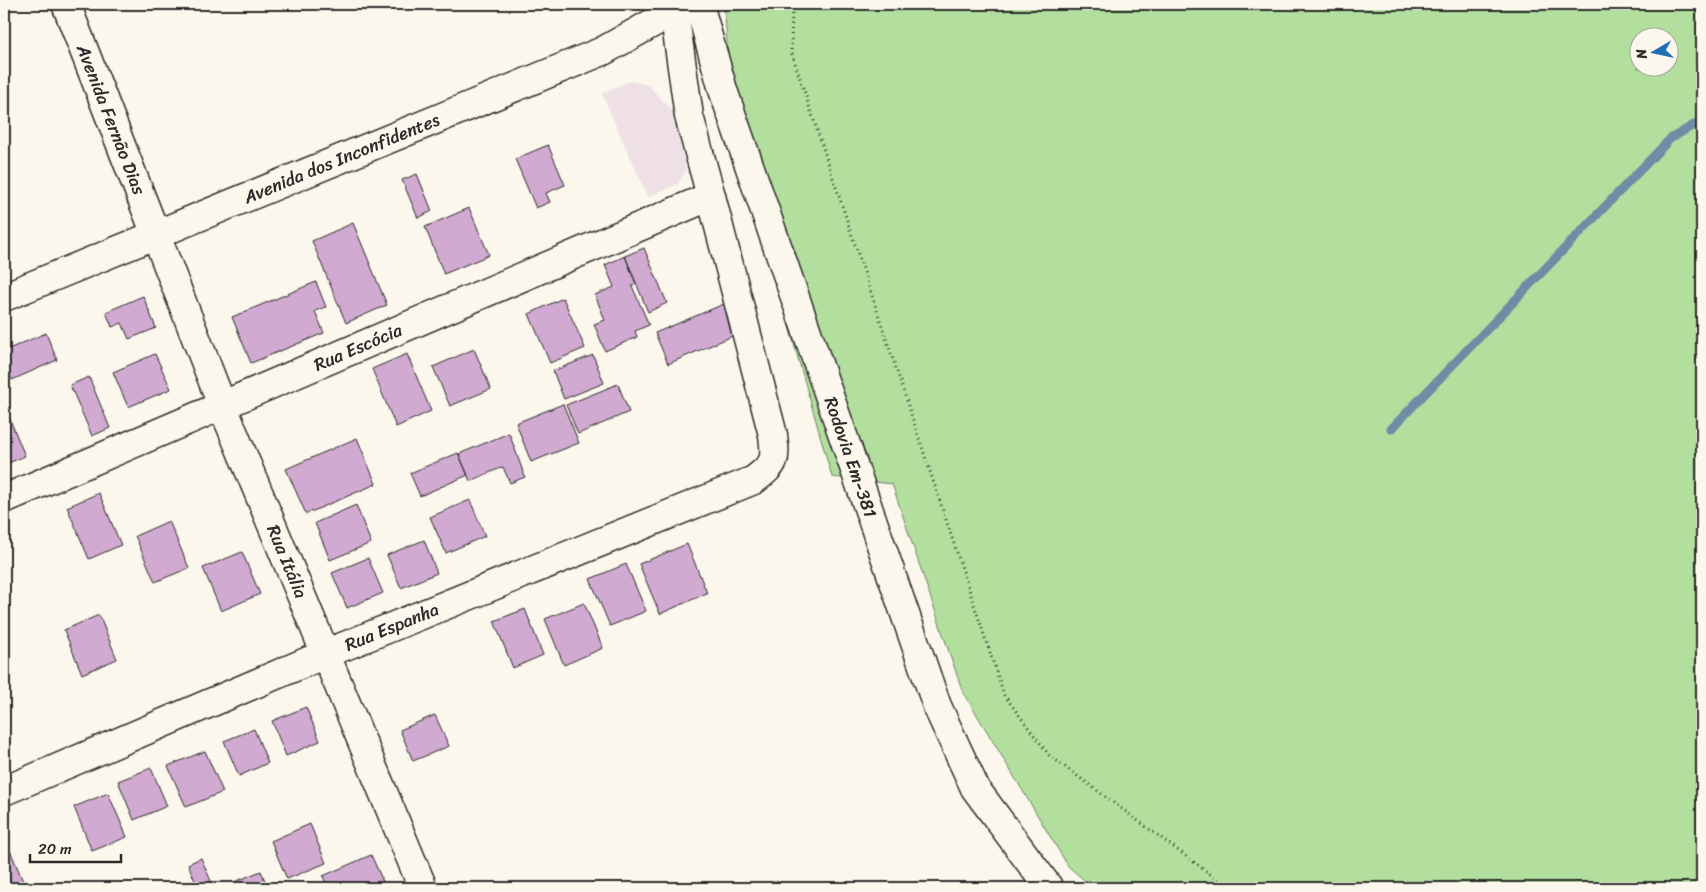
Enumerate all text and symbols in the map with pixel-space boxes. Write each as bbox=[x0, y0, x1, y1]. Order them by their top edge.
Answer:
north arrow bbox=[1628, 28, 1678, 78]
street label: Avenida Fernão Dias bbox=[67, 38, 155, 200]
text: N bbox=[1629, 47, 1655, 62]
street label: Avenida dos Inconfidentes bbox=[238, 104, 445, 213]
street label: Rua Escócia bbox=[308, 314, 408, 381]
street label: Rodovia Em-381 bbox=[815, 392, 887, 522]
street label: Rua Itália bbox=[258, 520, 317, 604]
street label: Rua Espanha bbox=[340, 593, 444, 660]
scale bar bbox=[30, 832, 121, 864]
text: 20 m bbox=[38, 836, 72, 862]

